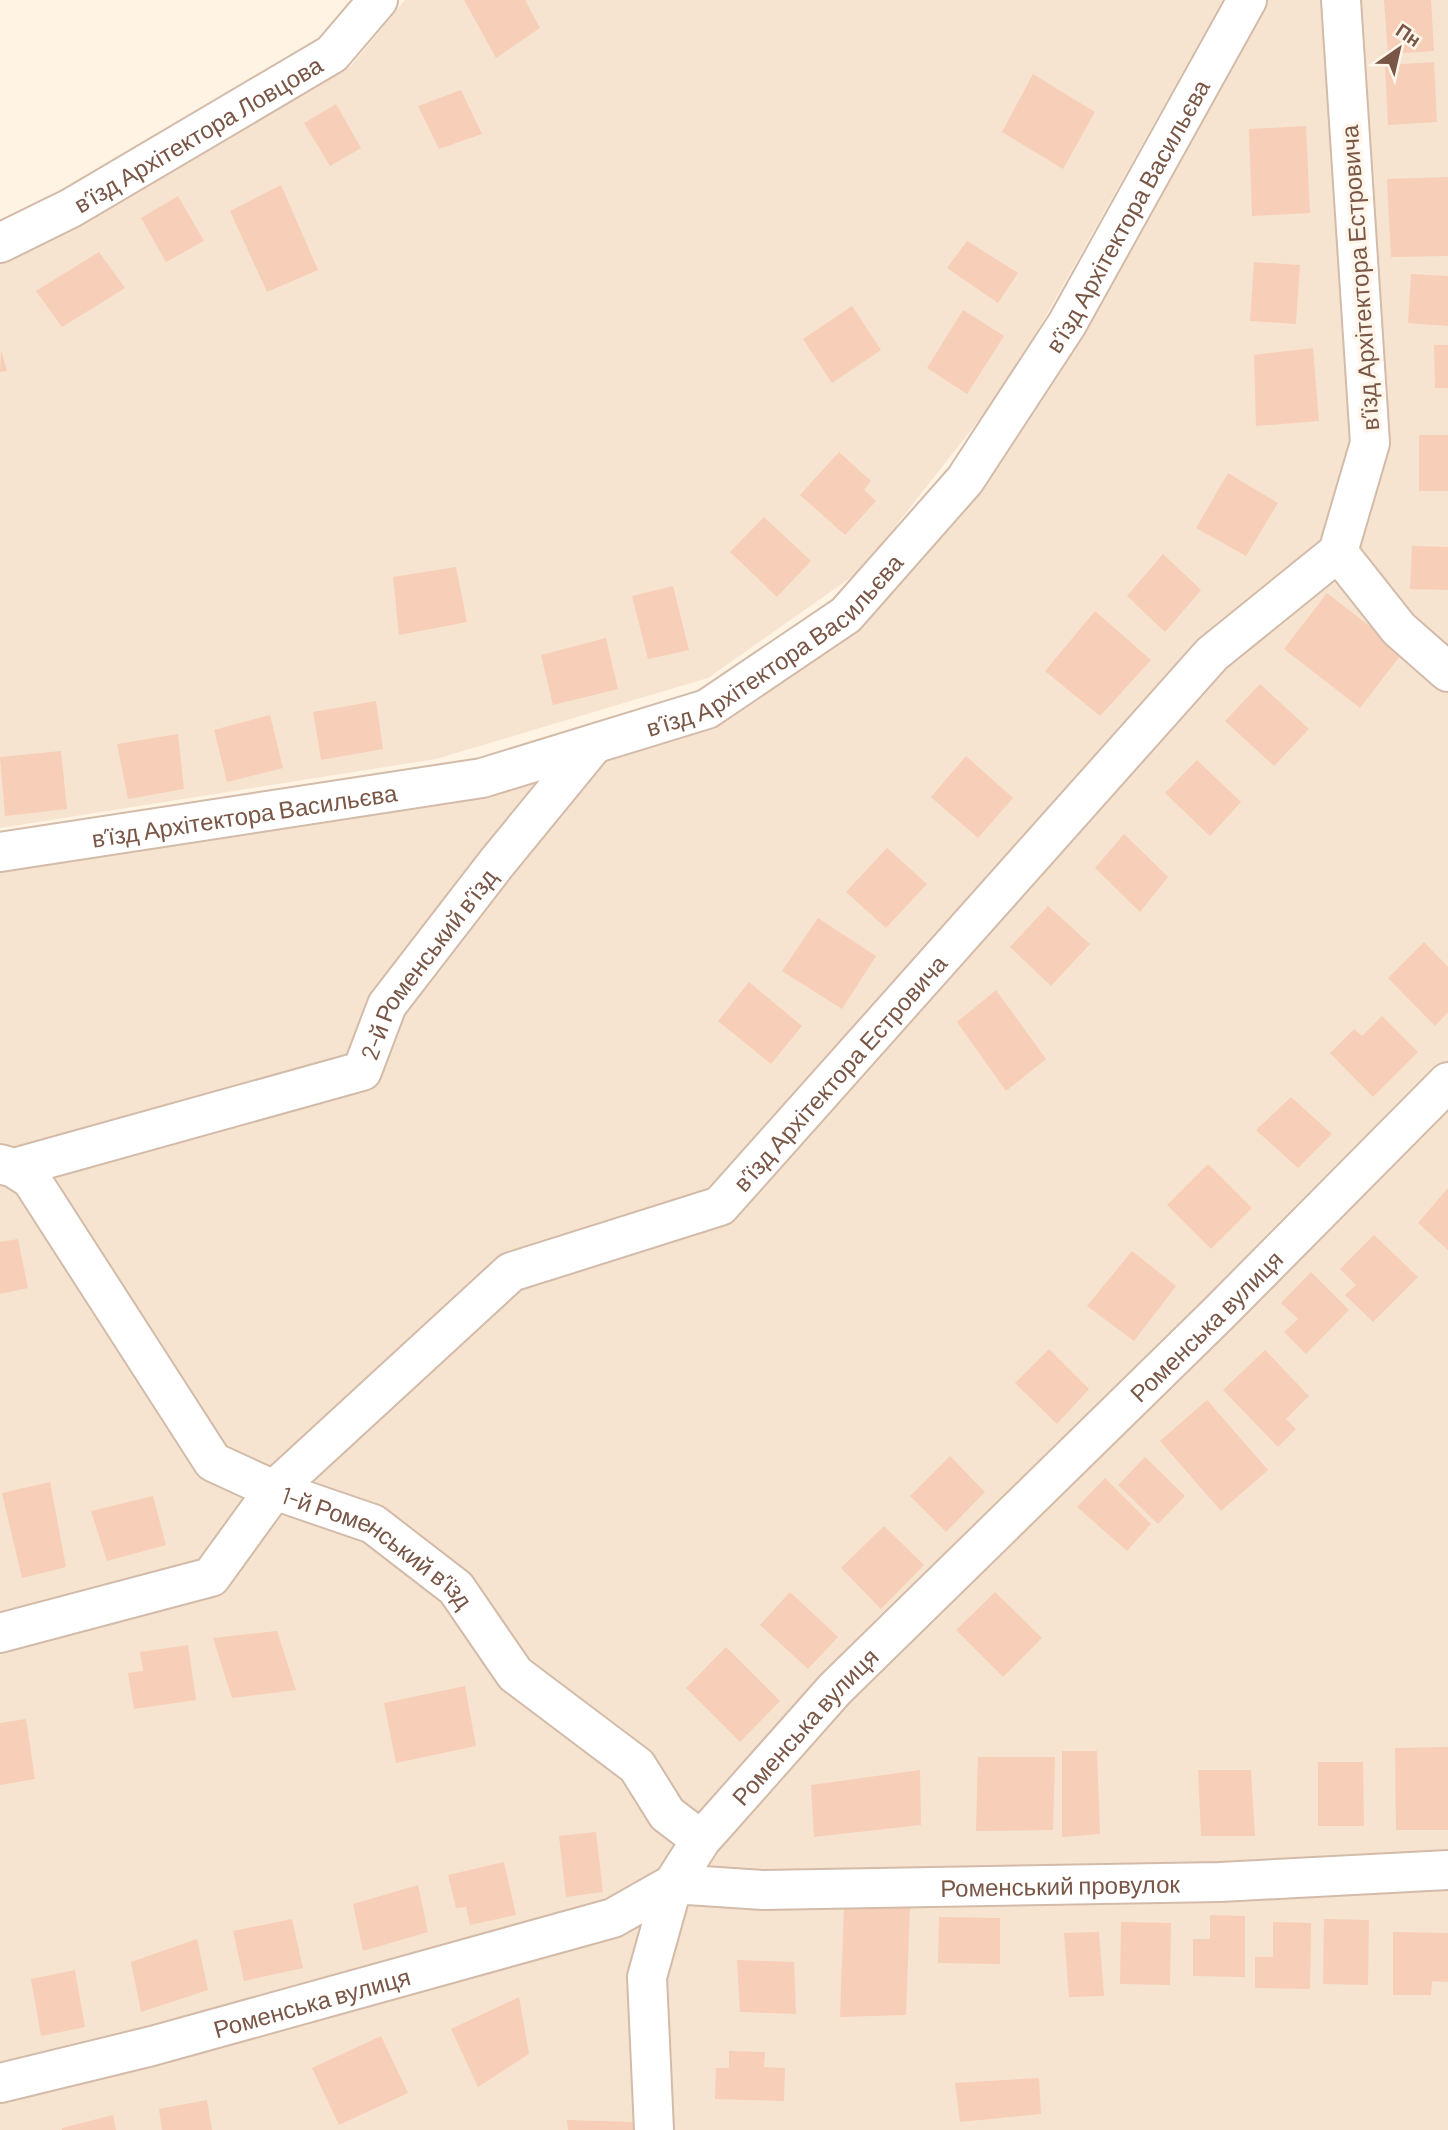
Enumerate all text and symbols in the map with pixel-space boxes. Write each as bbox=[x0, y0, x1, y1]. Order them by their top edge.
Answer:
north arrow bbox=[1364, 14, 1434, 84]
text: Пн bbox=[1392, 18, 1426, 51]
street label: в’їзд Архітектора Ловцова bbox=[68, 49, 328, 218]
street label: в’їзд Архітектора Васильєва bbox=[1038, 73, 1215, 357]
street label: в’їзд Архітектора Естровича bbox=[1334, 124, 1384, 432]
street label: в’їзд Архітектора Васильєва bbox=[642, 547, 909, 741]
street label: в’їзд Архітектора Васильєва bbox=[89, 777, 399, 852]
street label: 2-й Роменський в’їзд bbox=[353, 862, 502, 1063]
street label: в’їзд Архітектора Естровича bbox=[726, 948, 952, 1196]
street label: Роменська вулиця bbox=[1123, 1244, 1288, 1407]
street label: 1-й Роменський в’їзд bbox=[278, 1479, 480, 1613]
street label: Роменська вулиця bbox=[725, 1641, 883, 1810]
street label: Роменський провулок bbox=[940, 1868, 1181, 1901]
street label: Роменська вулиця bbox=[210, 1961, 413, 2043]

